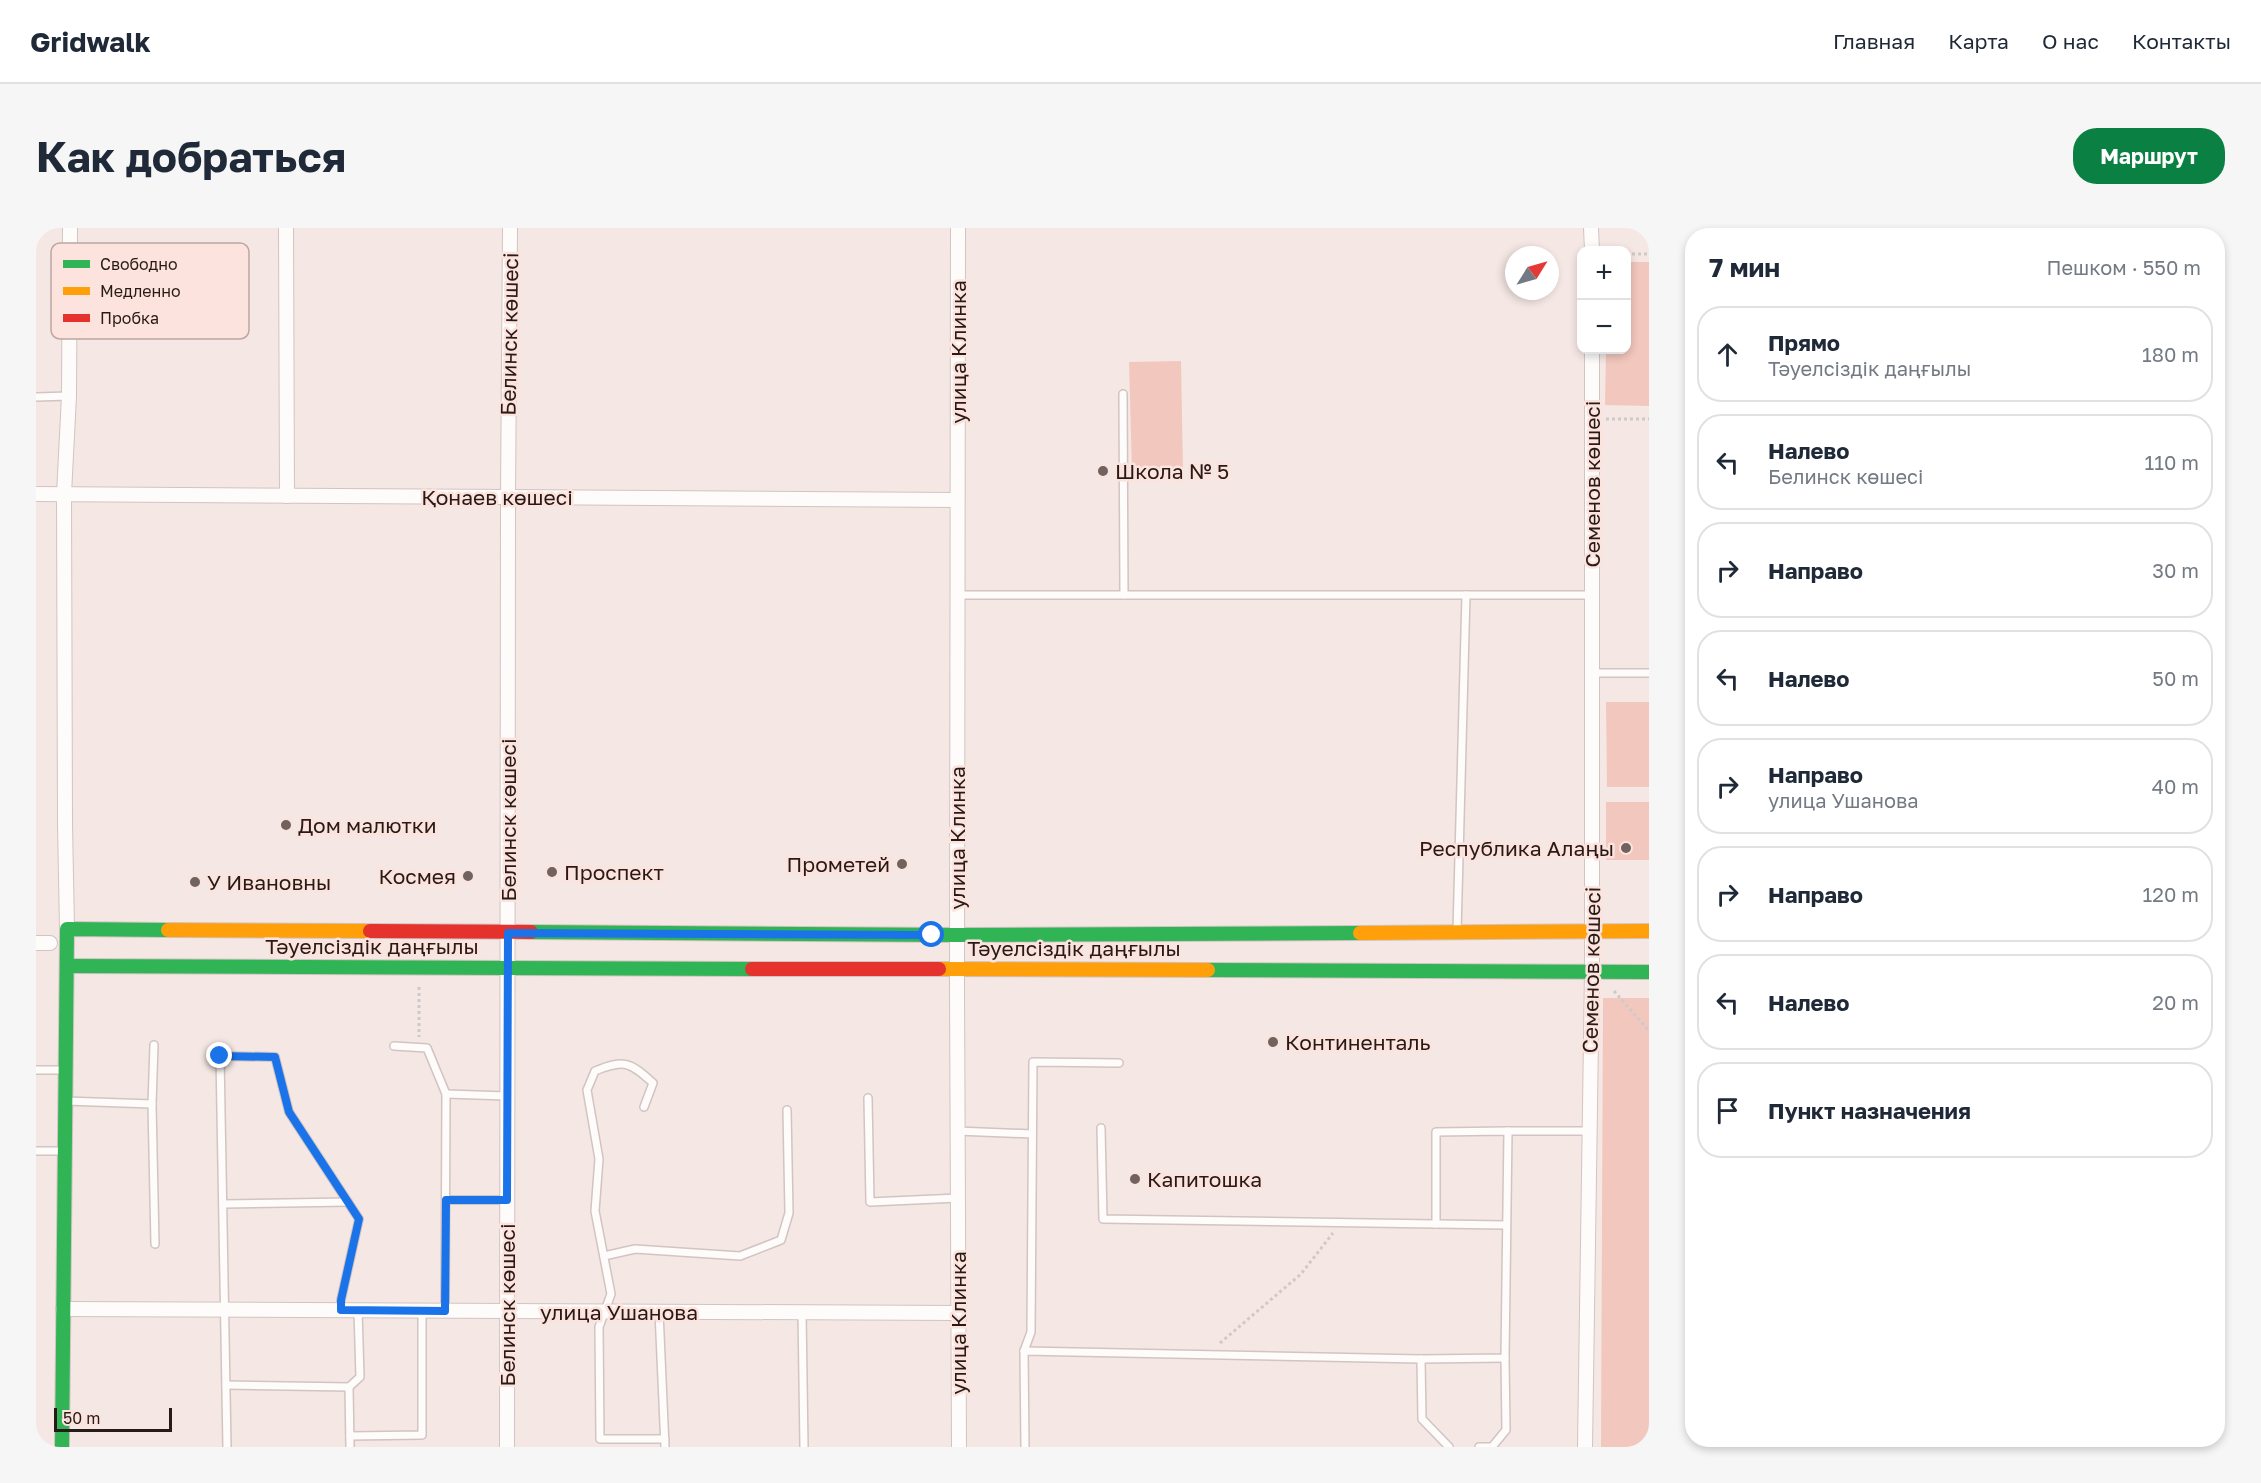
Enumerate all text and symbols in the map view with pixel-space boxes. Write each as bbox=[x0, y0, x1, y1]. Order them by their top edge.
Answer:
text: Gridwalk bbox=[30, 25, 151, 58]
text: Главная bbox=[1833, 28, 1915, 54]
text: Карта bbox=[1948, 28, 2009, 54]
text: О нас bbox=[2042, 28, 2099, 54]
text: Контакты bbox=[2132, 28, 2231, 54]
button: Маршрут bbox=[2073, 128, 2225, 184]
text: Как добраться bbox=[36, 131, 346, 181]
legend bbox=[51, 243, 249, 339]
north arrow bbox=[1505, 246, 1559, 300]
map controls bbox=[1577, 246, 1631, 354]
button: + bbox=[1577, 246, 1631, 300]
street label: Белинск көшесі bbox=[495, 252, 523, 416]
text: 7 мин bbox=[1709, 252, 1780, 283]
text: Свободно bbox=[100, 254, 178, 274]
text: Пешком · 550 m bbox=[2046, 255, 2201, 279]
street label: улица Клинка bbox=[945, 280, 971, 424]
text: Медленно bbox=[100, 281, 181, 301]
button: − bbox=[1577, 300, 1631, 354]
text: Пробка bbox=[100, 308, 159, 328]
text: Прямо bbox=[1768, 329, 1840, 356]
icon: ahead bbox=[1711, 338, 1744, 371]
text: 180 m bbox=[2142, 342, 2199, 366]
text: Тәуелсіздік даңғылы bbox=[1768, 356, 1971, 380]
street label: Семенов көшесі bbox=[1579, 401, 1605, 567]
text: Налево bbox=[1768, 437, 1850, 464]
icon: left bbox=[1711, 446, 1744, 479]
text: 110 m bbox=[2145, 450, 2199, 474]
place label: Школа № 5 bbox=[1115, 458, 1229, 484]
marker: Школа № 5 bbox=[1096, 464, 1110, 478]
text: Белинск көшесі bbox=[1768, 464, 1923, 488]
street label: Қонаев көшесі bbox=[421, 484, 573, 510]
icon: right bbox=[1711, 554, 1744, 587]
text: Направо bbox=[1768, 557, 1863, 584]
text: 30 m bbox=[2152, 558, 2199, 582]
icon: left bbox=[1711, 662, 1744, 695]
text: Налево bbox=[1768, 665, 1850, 692]
text: 50 m bbox=[2152, 666, 2199, 690]
street label: Белинск көшесі bbox=[495, 738, 521, 902]
text: Направо bbox=[1768, 761, 1863, 788]
street label: улица Клинка bbox=[944, 766, 970, 910]
icon: right bbox=[1711, 770, 1744, 803]
text: 40 m bbox=[2152, 774, 2199, 798]
text: улица Ушанова bbox=[1768, 788, 1919, 812]
place label: Дом малютки bbox=[298, 812, 437, 838]
marker: Дом малютки bbox=[279, 818, 293, 832]
place label: Республика Алаңы bbox=[1419, 835, 1614, 861]
marker: Республика Алаңы bbox=[1619, 841, 1633, 855]
place label: Прометей bbox=[787, 851, 890, 877]
marker: Прометей bbox=[895, 857, 909, 871]
place label: Проспект bbox=[564, 859, 664, 885]
place label: Космея bbox=[378, 863, 456, 889]
marker: Проспект bbox=[545, 865, 559, 879]
place label: У Ивановны bbox=[207, 869, 331, 895]
marker: Космея bbox=[461, 869, 475, 883]
marker: У Ивановны bbox=[188, 875, 202, 889]
icon: right bbox=[1711, 878, 1744, 911]
text: Направо bbox=[1768, 881, 1863, 908]
text: 120 m bbox=[2143, 882, 2199, 906]
street label: Семенов көшесі bbox=[1577, 886, 1605, 1054]
route start bbox=[918, 921, 944, 947]
street label: Тәуелсіздік даңғылы bbox=[265, 933, 479, 959]
street label: Тәуелсіздік даңғылы bbox=[967, 935, 1181, 961]
icon: left bbox=[1711, 986, 1744, 1019]
text: Налево bbox=[1768, 989, 1850, 1016]
text: 20 m bbox=[2152, 990, 2199, 1014]
place label: Континенталь bbox=[1285, 1029, 1431, 1055]
marker: Континенталь bbox=[1266, 1035, 1280, 1049]
route end bbox=[206, 1042, 232, 1068]
icon: arrive bbox=[1711, 1094, 1744, 1127]
text: Пункт назначения bbox=[1768, 1097, 1971, 1124]
place label: Капитошка bbox=[1147, 1166, 1262, 1192]
marker: Капитошка bbox=[1128, 1172, 1142, 1186]
street label: Белинск көшесі bbox=[494, 1223, 520, 1387]
street label: улица Клинка bbox=[945, 1251, 971, 1395]
street label: улица Ушанова bbox=[540, 1299, 698, 1325]
scale bar bbox=[54, 1405, 172, 1432]
text: 50 m bbox=[63, 1408, 100, 1428]

